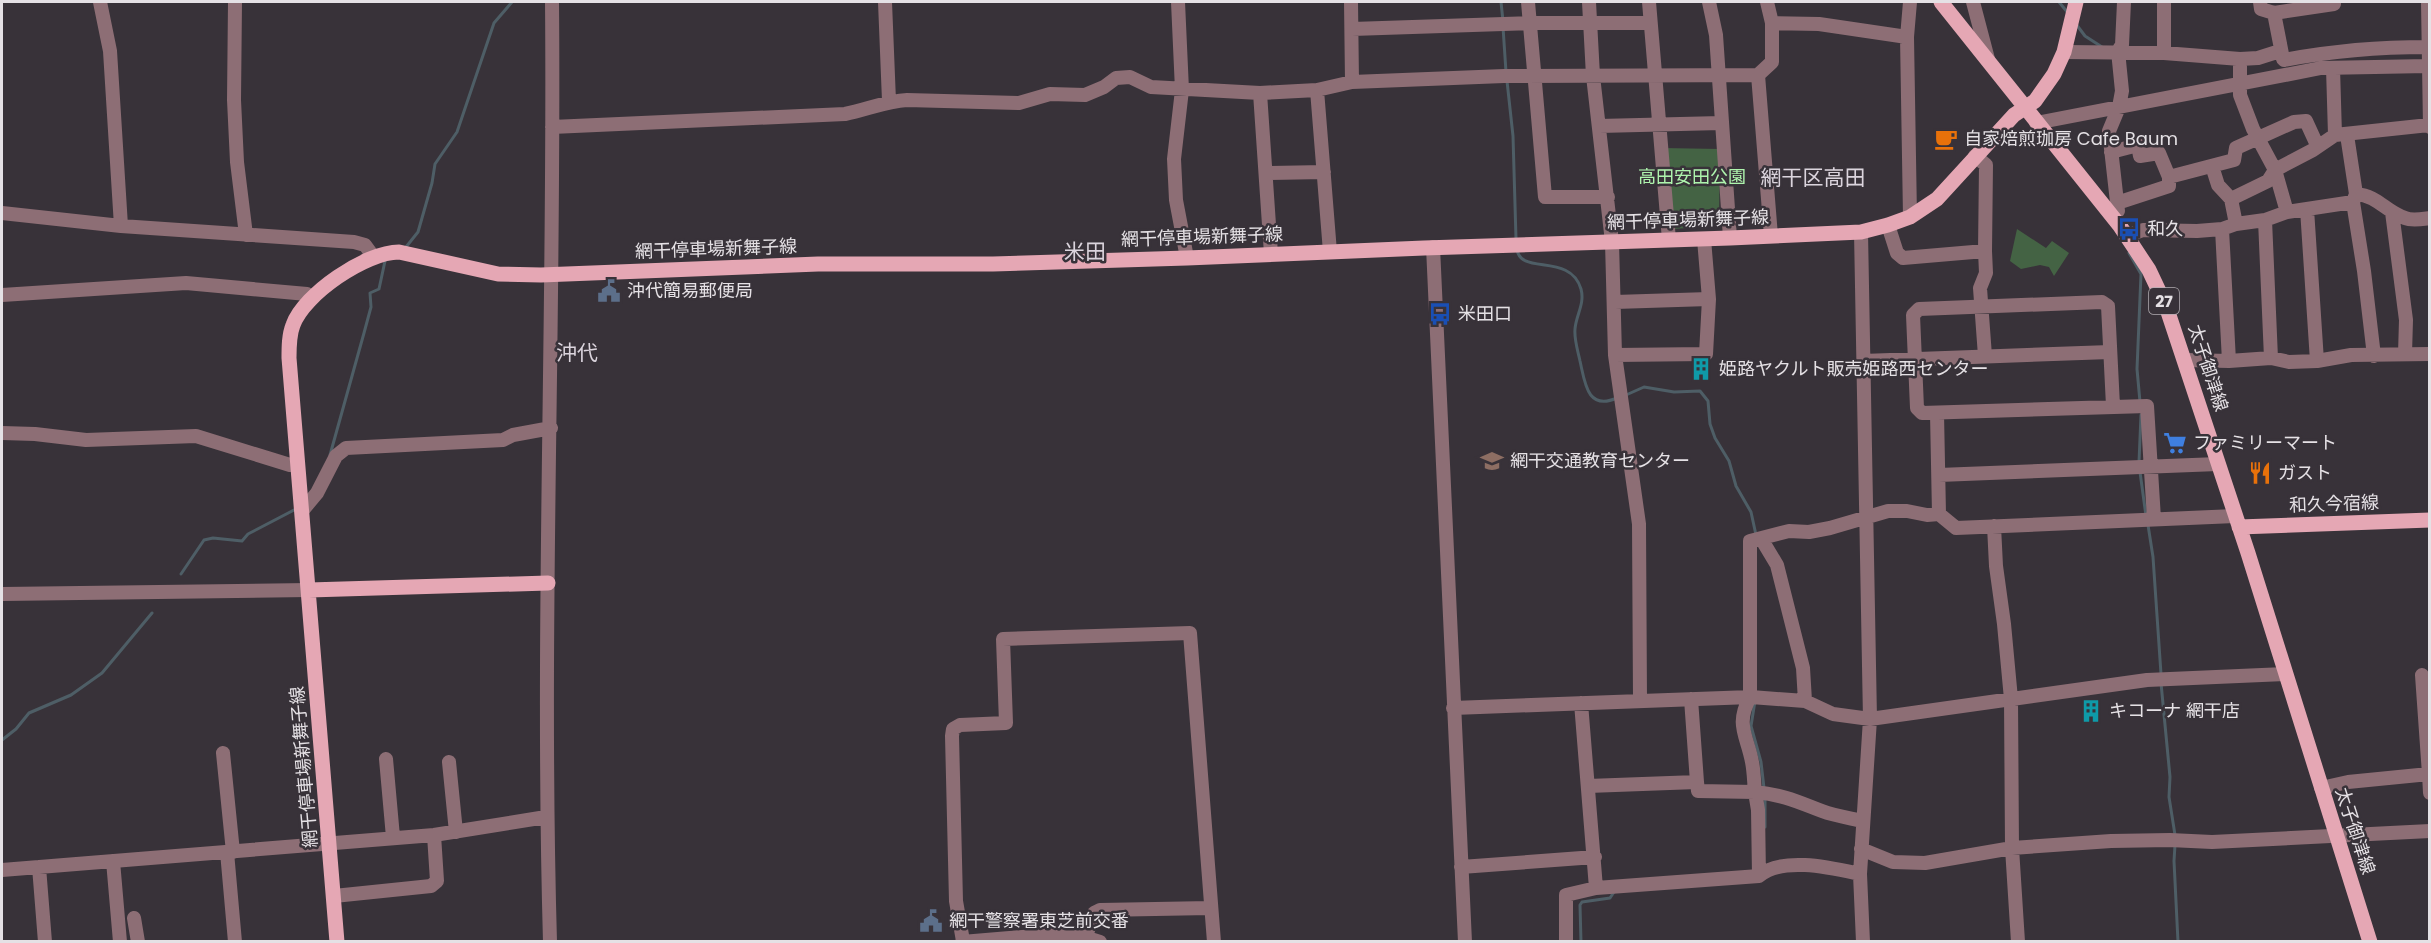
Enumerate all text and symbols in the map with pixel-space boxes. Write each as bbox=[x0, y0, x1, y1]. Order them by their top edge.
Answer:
cafe icon: 自家焙煎珈房 Cafe Baum bbox=[1933, 126, 1959, 152]
place label: 自家焙煎珈房 Cafe Baum bbox=[1964, 126, 2178, 151]
district label: 網干区高田 bbox=[1761, 163, 1866, 192]
park label: 高田安田公園 bbox=[1638, 164, 1746, 189]
street label: 網干停車場新舞子線 bbox=[1607, 204, 1769, 235]
bus stop icon: 和久 bbox=[2116, 216, 2142, 242]
place label: 和久 bbox=[2147, 216, 2183, 241]
street label: 網干停車場新舞子線 bbox=[1121, 221, 1283, 252]
street label: 網干停車場新舞子線 bbox=[635, 233, 797, 264]
district label: 米田 bbox=[1064, 237, 1106, 266]
public building icon: 沖代簡易郵便局 bbox=[596, 278, 622, 304]
place label: 沖代簡易郵便局 bbox=[627, 278, 753, 303]
road number: 27 bbox=[2149, 288, 2179, 314]
bus stop icon: 米田口 bbox=[1427, 301, 1453, 327]
place label: 米田口 bbox=[1458, 301, 1512, 326]
street label: 太子御津線 bbox=[2183, 321, 2234, 415]
district label: 沖代 bbox=[556, 338, 598, 367]
building icon: 姫路ヤクルト販売姫路西センター bbox=[1688, 356, 1714, 382]
place label: 姫路ヤクルト販売姫路西センター bbox=[1719, 356, 1988, 381]
supermarket icon: ファミリーマート bbox=[2162, 430, 2188, 456]
place label: ファミリーマート bbox=[2193, 430, 2337, 455]
school or university icon: 網干交通教育センター bbox=[1479, 448, 1505, 474]
place label: 網干交通教育センター bbox=[1510, 448, 1690, 473]
restaurant icon: ガスト bbox=[2247, 460, 2273, 486]
place label: ガスト bbox=[2278, 460, 2332, 485]
street label: 和久今宿線 bbox=[2289, 489, 2379, 518]
street label: 網干停車場新舞子線 bbox=[284, 685, 323, 849]
building icon: キコーナ 網干店 bbox=[2078, 698, 2104, 724]
place label: キコーナ 網干店 bbox=[2109, 698, 2240, 723]
street label: 太子御津線 bbox=[2330, 784, 2381, 878]
public building icon: 網干警察署東芝前交番 bbox=[918, 908, 944, 934]
place label: 網干警察署東芝前交番 bbox=[949, 908, 1129, 933]

